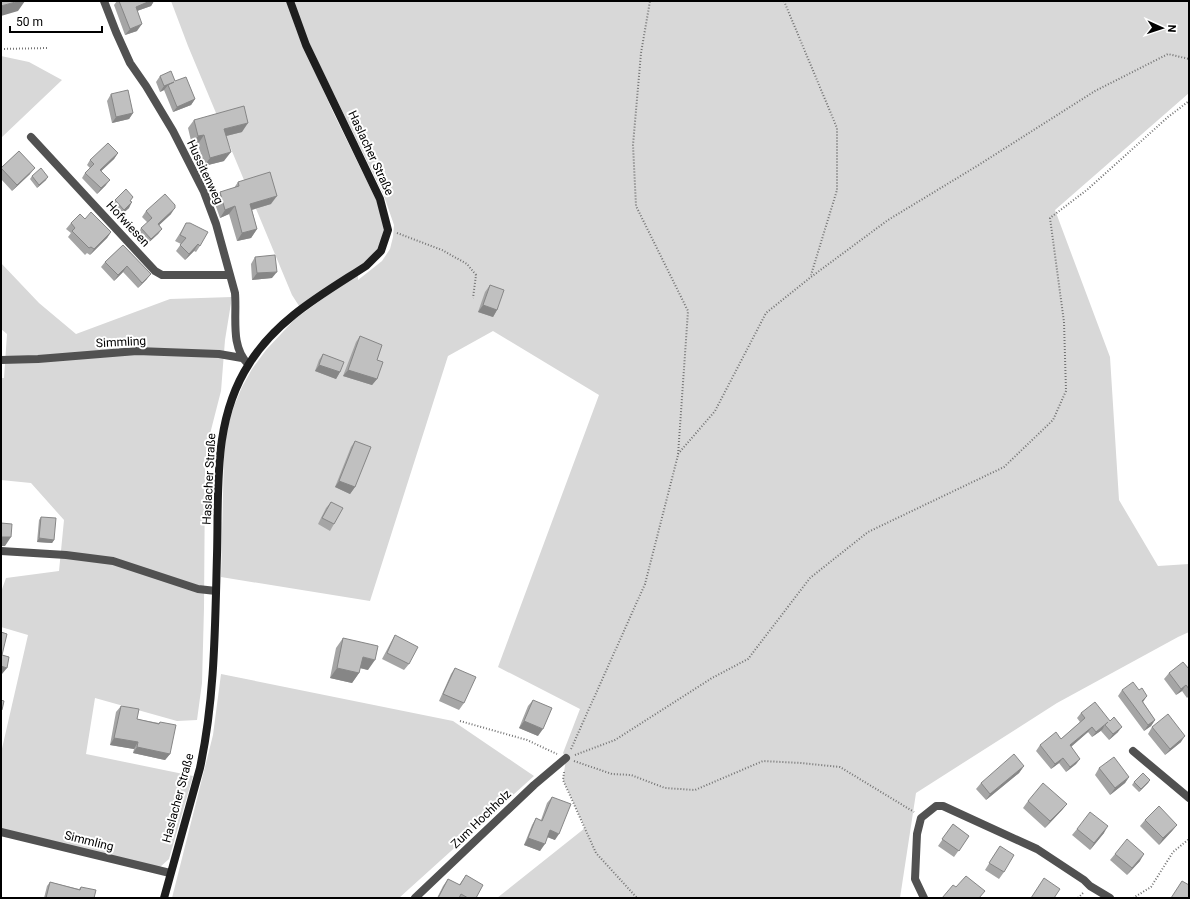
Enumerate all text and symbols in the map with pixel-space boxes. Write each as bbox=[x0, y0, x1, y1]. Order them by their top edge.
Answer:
scale bar bbox=[10, 8, 102, 34]
north arrow bbox=[1142, 8, 1182, 48]
text: 50 m bbox=[16, 15, 43, 29]
text: N bbox=[1165, 24, 1178, 33]
street label: Haslacher Straße bbox=[345, 108, 397, 198]
street label: Hussitenweg bbox=[184, 138, 226, 206]
street label: Hofwiesen bbox=[103, 198, 153, 250]
street label: Simmling bbox=[96, 334, 146, 350]
street label: Haslacher Straße bbox=[200, 433, 218, 525]
street label: Haslacher Straße bbox=[159, 752, 197, 844]
street label: Zum Hochholz bbox=[448, 787, 514, 851]
street label: Simmling bbox=[63, 828, 115, 854]

